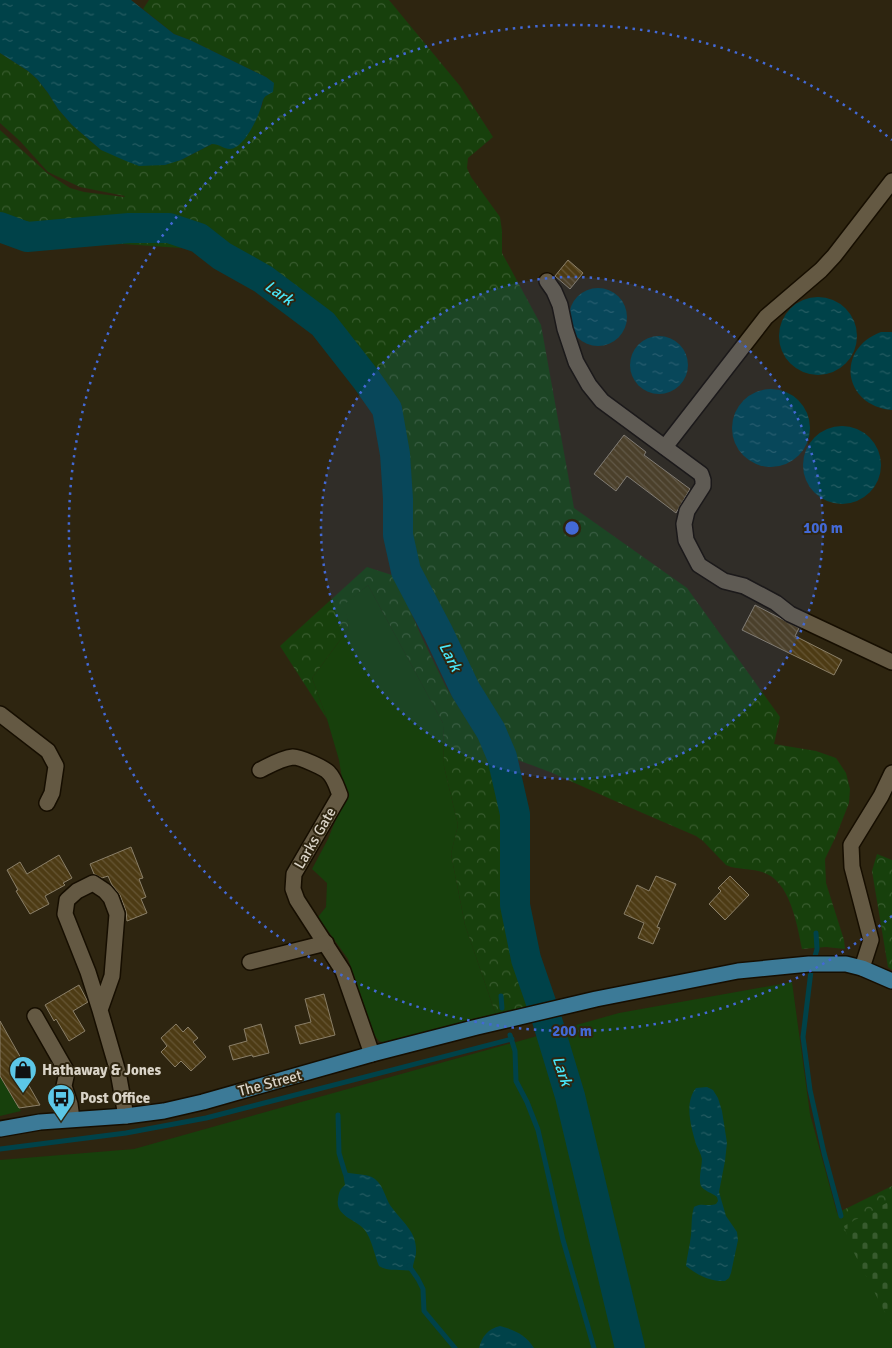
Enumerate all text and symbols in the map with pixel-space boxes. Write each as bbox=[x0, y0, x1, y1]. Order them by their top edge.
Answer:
water label: Lark bbox=[261, 276, 299, 311]
centre of rings bbox=[563, 519, 581, 537]
text: 100 m bbox=[803, 519, 843, 537]
water label: Lark bbox=[434, 639, 467, 677]
street label: Larks Gate bbox=[290, 804, 340, 872]
text: 200 m bbox=[552, 1022, 592, 1040]
water label: Lark bbox=[548, 1054, 577, 1090]
shop icon: Hathaway & Jones bbox=[8, 1055, 38, 1094]
place label: Hathaway & Jones bbox=[42, 1061, 161, 1079]
street label: The Street bbox=[236, 1066, 304, 1100]
bus stop icon: Post Office bbox=[46, 1083, 76, 1122]
place label: Post Office bbox=[80, 1089, 150, 1107]

